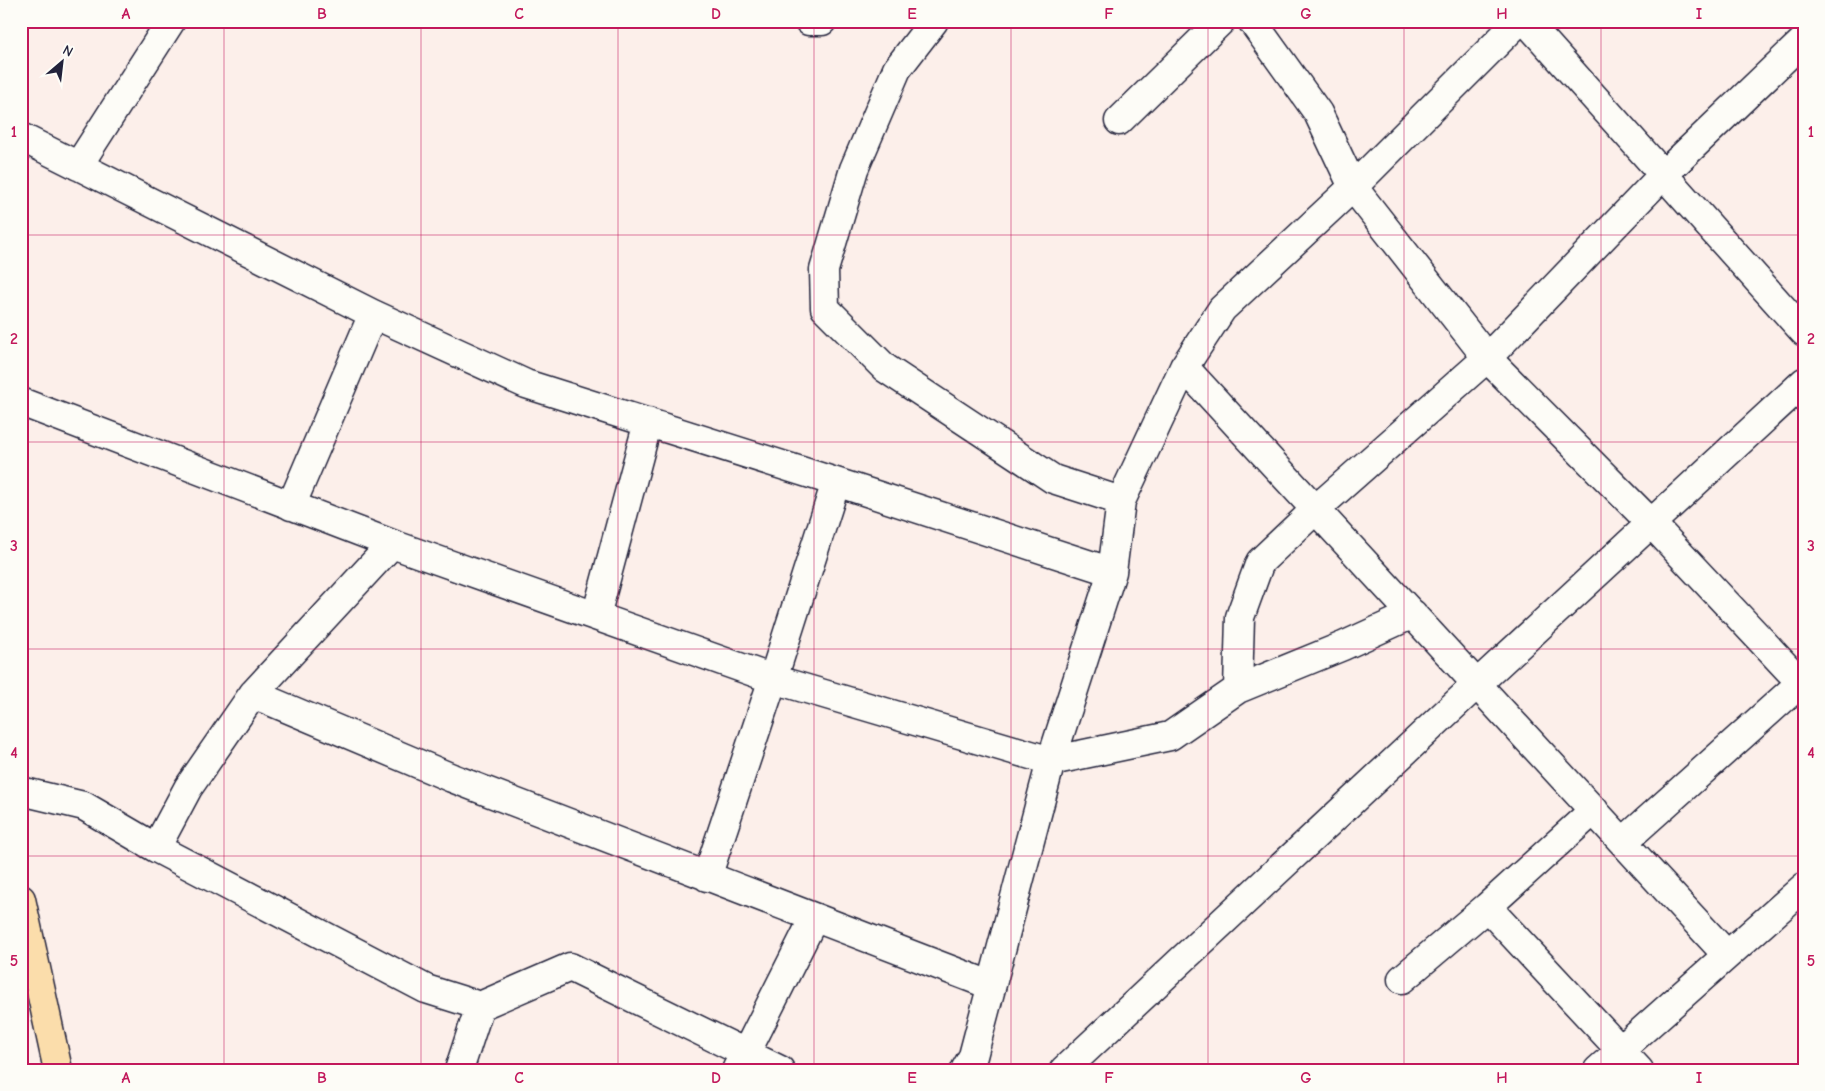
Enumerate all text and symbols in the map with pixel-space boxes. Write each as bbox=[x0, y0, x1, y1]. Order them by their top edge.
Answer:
text: A bbox=[122, 5, 131, 23]
text: B bbox=[317, 5, 327, 23]
text: C bbox=[514, 5, 524, 23]
text: D bbox=[711, 5, 721, 23]
text: E bbox=[907, 5, 917, 23]
text: F bbox=[1104, 5, 1114, 23]
text: G bbox=[1300, 5, 1312, 23]
text: H bbox=[1496, 5, 1508, 23]
text: I bbox=[1696, 5, 1702, 23]
north arrow bbox=[38, 38, 88, 88]
text: N bbox=[60, 41, 76, 61]
text: 1 bbox=[11, 123, 17, 141]
text: 1 bbox=[1808, 123, 1814, 141]
text: 2 bbox=[10, 330, 18, 348]
text: 2 bbox=[1807, 330, 1815, 348]
text: 3 bbox=[10, 537, 18, 555]
text: 3 bbox=[1807, 537, 1815, 555]
text: 4 bbox=[10, 744, 18, 762]
text: 4 bbox=[1807, 744, 1815, 762]
text: 5 bbox=[10, 952, 18, 970]
text: 5 bbox=[1807, 952, 1815, 970]
text: A bbox=[122, 1069, 131, 1087]
text: B bbox=[317, 1069, 327, 1087]
text: C bbox=[514, 1069, 524, 1087]
text: D bbox=[711, 1069, 721, 1087]
text: E bbox=[907, 1069, 917, 1087]
text: F bbox=[1104, 1069, 1114, 1087]
text: G bbox=[1300, 1069, 1312, 1087]
text: H bbox=[1496, 1069, 1508, 1087]
text: I bbox=[1696, 1069, 1702, 1087]

